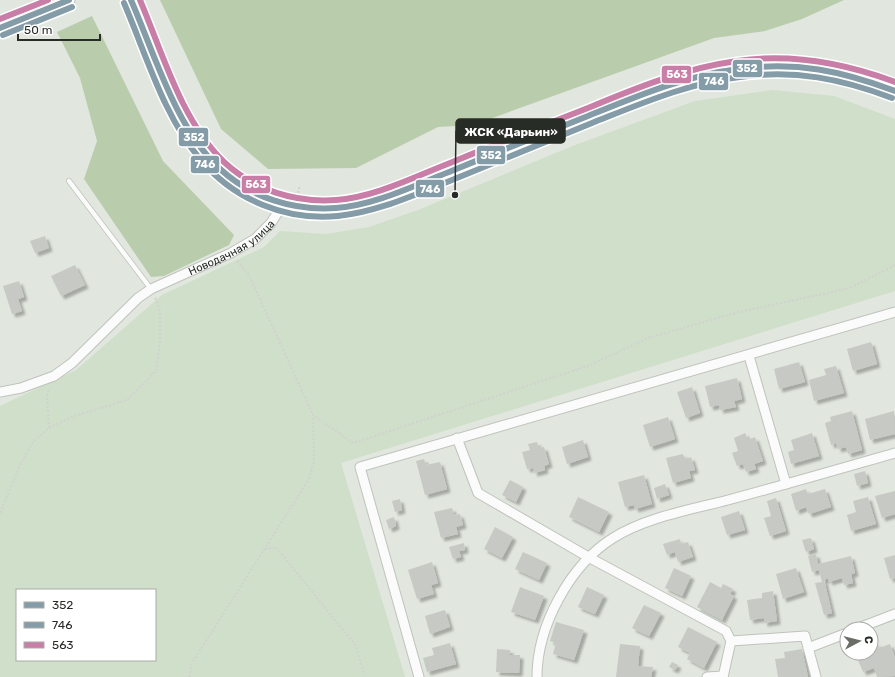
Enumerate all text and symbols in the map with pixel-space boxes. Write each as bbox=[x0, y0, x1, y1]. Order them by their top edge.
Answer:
scale bar bbox=[18, 16, 100, 42]
text: 50 m bbox=[24, 23, 52, 37]
line badge: 352 bbox=[732, 59, 763, 78]
text: 352 bbox=[736, 62, 758, 75]
line badge: 563 bbox=[661, 65, 692, 84]
text: 563 bbox=[666, 68, 688, 81]
line badge: 746 bbox=[698, 72, 729, 91]
text: 746 bbox=[704, 75, 724, 88]
callout: ЖСК «Дарьин» bbox=[456, 119, 565, 143]
text: ЖСК «Дарьин» bbox=[464, 125, 558, 139]
line badge: 352 bbox=[178, 127, 209, 147]
text: 352 bbox=[183, 131, 205, 144]
line badge: 352 bbox=[476, 145, 506, 165]
text: 352 bbox=[480, 149, 502, 162]
line badge: 746 bbox=[190, 155, 220, 174]
text: 746 bbox=[195, 158, 215, 171]
line badge: 563 bbox=[241, 175, 271, 194]
text: 563 bbox=[245, 178, 267, 191]
line badge: 746 bbox=[415, 179, 445, 198]
text: 746 bbox=[420, 183, 440, 196]
street label: Новодачная улица bbox=[186, 217, 277, 278]
legend bbox=[16, 589, 156, 661]
text: 352 bbox=[52, 598, 73, 612]
text: 746 bbox=[52, 618, 72, 632]
north arrow bbox=[839, 621, 879, 661]
text: С bbox=[862, 635, 875, 645]
text: 563 bbox=[52, 638, 74, 652]

